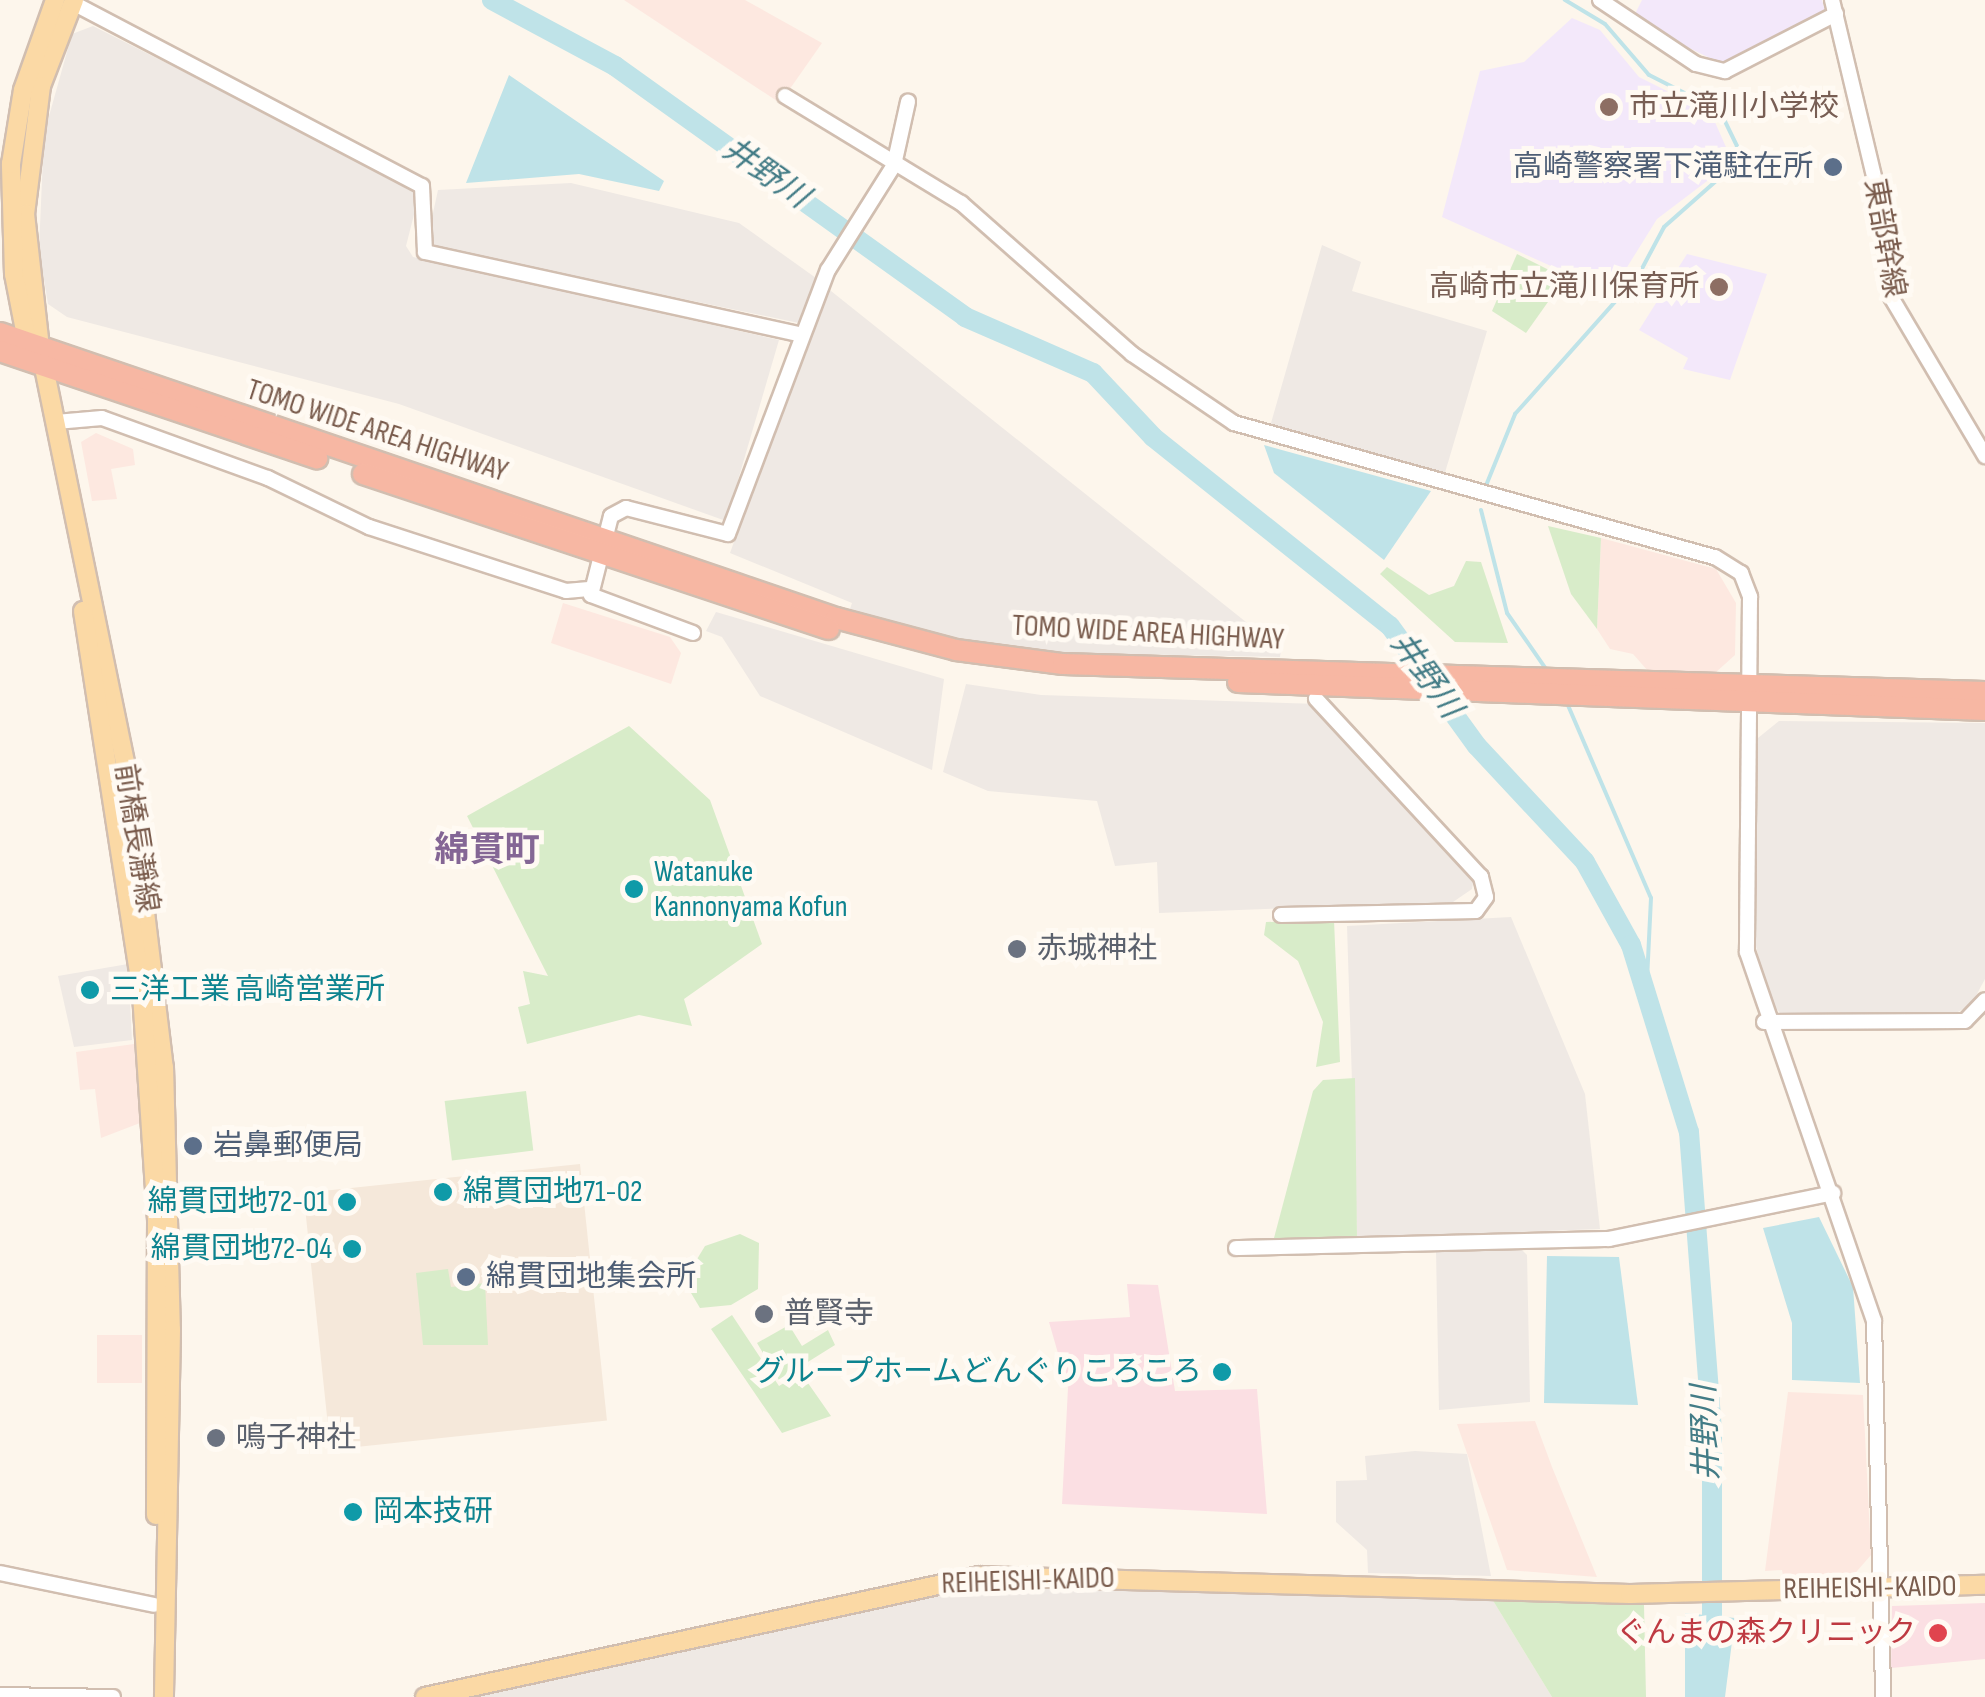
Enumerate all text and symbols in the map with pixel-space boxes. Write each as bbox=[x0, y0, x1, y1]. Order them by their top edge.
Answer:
place label: 市立滝川小学校 bbox=[1629, 89, 1839, 125]
marker: 市立滝川小学校 bbox=[1598, 96, 1620, 118]
water label: 井野川 bbox=[715, 131, 815, 217]
place label: 高崎警察署下滝駐在所 bbox=[1513, 149, 1813, 185]
marker: 高崎警察署下滝駐在所 bbox=[1822, 156, 1844, 178]
street label: 東部幹線 bbox=[1856, 176, 1912, 300]
place label: 高崎市立滝川保育所 bbox=[1429, 269, 1699, 305]
marker: 高崎市立滝川保育所 bbox=[1708, 276, 1730, 298]
street label: TOMO WIDE AREA HIGHWAY bbox=[242, 372, 512, 490]
street label: TOMO WIDE AREA HIGHWAY bbox=[1011, 608, 1285, 658]
water label: 井野川 bbox=[1381, 626, 1469, 726]
street label: 前橋長瀞線 bbox=[106, 761, 166, 915]
district label: 綿貫町 bbox=[435, 830, 539, 872]
place label: Watanuke Kannonyama Kofun bbox=[654, 854, 848, 924]
marker: Watanuke Kannonyama Kofun bbox=[623, 878, 645, 900]
place label: 赤城神社 bbox=[1037, 931, 1157, 967]
marker: 赤城神社 bbox=[1006, 938, 1028, 960]
place label: 三洋工業 高崎営業所 bbox=[110, 972, 385, 1008]
marker: 三洋工業 高崎営業所 bbox=[79, 979, 101, 1001]
place label: 岩鼻郵便局 bbox=[213, 1128, 363, 1164]
marker: 岩鼻郵便局 bbox=[182, 1135, 204, 1157]
place label: 綿貫団地71-02 bbox=[463, 1174, 642, 1210]
marker: 綿貫団地71-02 bbox=[432, 1181, 454, 1203]
place label: 綿貫団地72-01 bbox=[148, 1184, 327, 1220]
marker: 綿貫団地72-01 bbox=[336, 1191, 358, 1213]
place label: 綿貫団地72-04 bbox=[151, 1231, 332, 1267]
marker: 綿貫団地72-04 bbox=[341, 1238, 363, 1260]
place label: 綿貫団地集会所 bbox=[486, 1259, 696, 1295]
marker: 綿貫団地集会所 bbox=[455, 1266, 477, 1288]
place label: 普賢寺 bbox=[784, 1296, 874, 1332]
marker: 普賢寺 bbox=[753, 1303, 775, 1325]
place label: グループホームどんぐりころころ bbox=[752, 1354, 1202, 1390]
marker: グループホームどんぐりころころ bbox=[1211, 1361, 1233, 1383]
water label: 井野川 bbox=[1686, 1384, 1728, 1482]
place label: 鳴子神社 bbox=[236, 1420, 356, 1456]
marker: 鳴子神社 bbox=[205, 1427, 227, 1449]
place label: 岡本技研 bbox=[373, 1494, 493, 1530]
marker: 岡本技研 bbox=[342, 1501, 364, 1523]
street label: REIHEISHI-KAIDO bbox=[941, 1560, 1115, 1602]
street label: REIHEISHI-KAIDO bbox=[1783, 1568, 1957, 1608]
place label: ぐんまの森クリニック bbox=[1616, 1615, 1916, 1651]
marker: ぐんまの森クリニック bbox=[1925, 1620, 1951, 1646]

